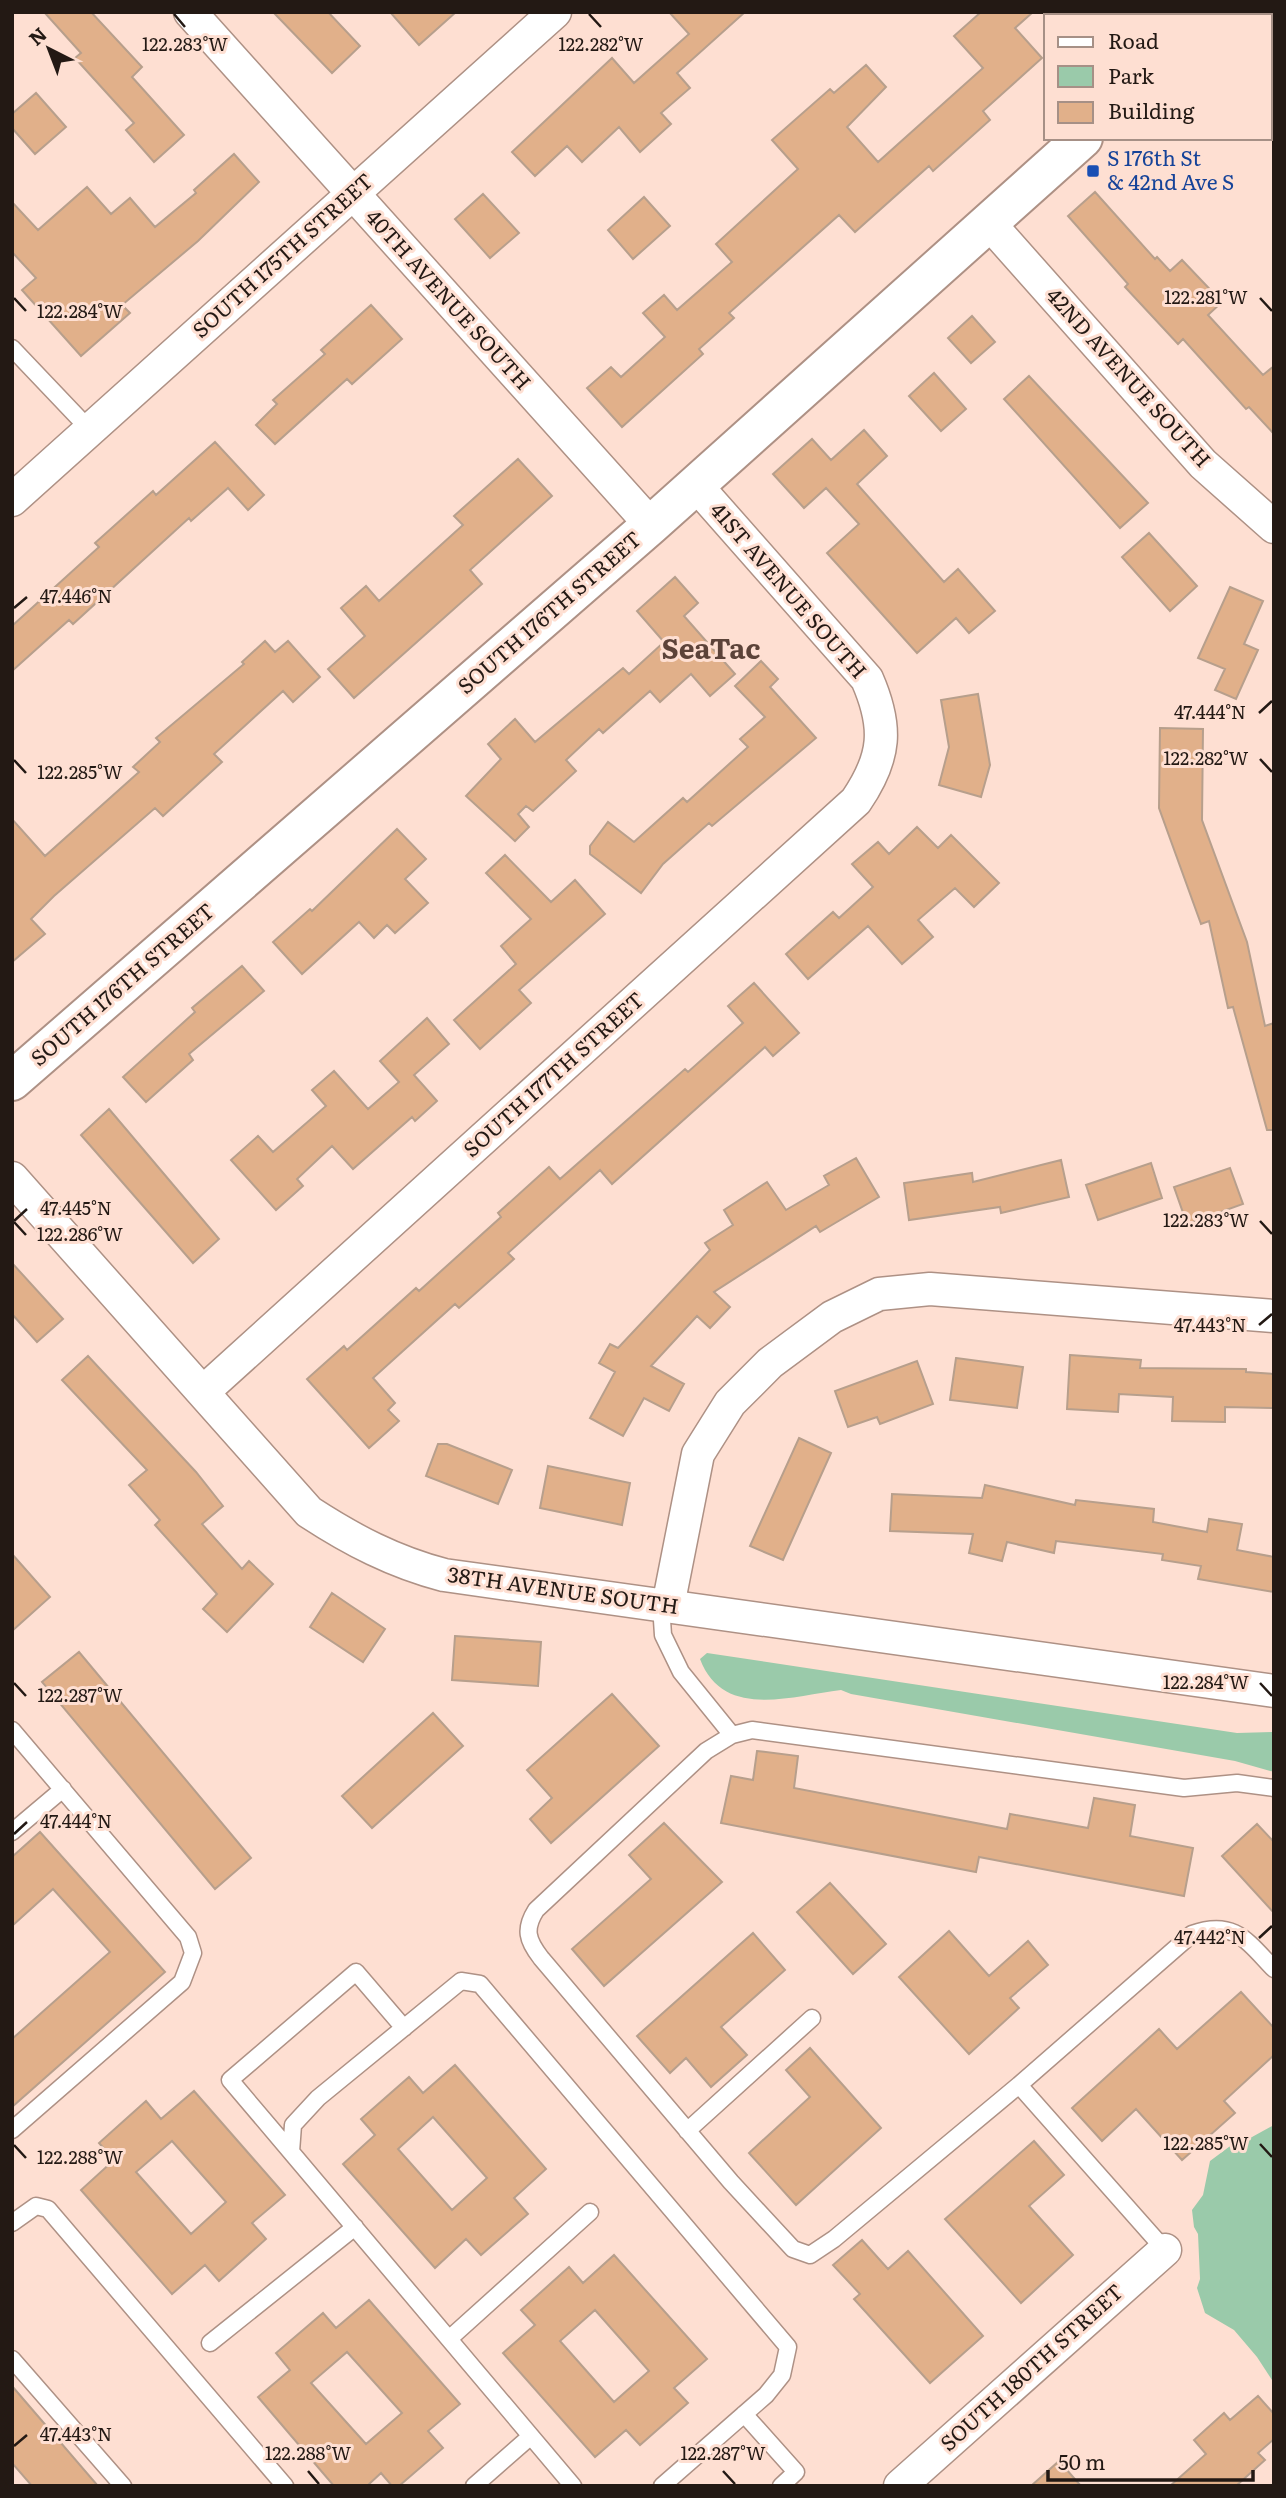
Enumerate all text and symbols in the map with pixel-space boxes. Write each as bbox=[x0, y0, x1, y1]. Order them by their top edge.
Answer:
north arrow bbox=[14, 14, 84, 84]
legend bbox=[1044, 14, 1272, 140]
text: N bbox=[22, 20, 52, 51]
text: Road bbox=[1108, 24, 1159, 55]
text: 122.283°W bbox=[142, 30, 228, 57]
text: 122.282°W bbox=[558, 30, 644, 57]
text: Park bbox=[1108, 59, 1154, 90]
text: Building bbox=[1108, 94, 1195, 125]
place label: S 176th St & 42nd Ave S bbox=[1107, 141, 1234, 196]
marker: S 176th St & 42nd Ave S bbox=[1085, 163, 1101, 179]
street label: SOUTH 175TH STREET bbox=[184, 165, 378, 344]
street label: 40TH AVENUE SOUTH bbox=[360, 201, 540, 396]
street label: 42ND AVENUE SOUTH bbox=[1040, 279, 1219, 473]
text: 122.281°W bbox=[1164, 283, 1248, 310]
text: 122.284°W bbox=[37, 297, 123, 324]
street label: 41ST AVENUE SOUTH bbox=[704, 494, 875, 684]
street label: SOUTH 176TH STREET bbox=[450, 522, 647, 700]
text: 47.446°N bbox=[40, 582, 112, 609]
district label: SeaTac bbox=[662, 626, 760, 668]
text: 47.444°N bbox=[1174, 698, 1246, 725]
text: 122.282°W bbox=[1163, 744, 1249, 771]
text: 122.285°W bbox=[37, 758, 123, 785]
street label: SOUTH 176TH STREET bbox=[23, 894, 220, 1072]
street label: SOUTH 177TH STREET bbox=[455, 983, 650, 1163]
text: 47.445°N bbox=[40, 1194, 112, 1221]
text: 122.283°W bbox=[1163, 1206, 1249, 1233]
text: 122.286°W bbox=[37, 1220, 123, 1247]
text: 47.443°N bbox=[1174, 1311, 1246, 1338]
street label: 38TH AVENUE SOUTH bbox=[446, 1557, 681, 1620]
text: 122.284°W bbox=[1163, 1668, 1249, 1695]
text: 122.287°W bbox=[37, 1681, 123, 1708]
text: 47.444°N bbox=[40, 1807, 112, 1834]
text: 47.442°N bbox=[1174, 1923, 1246, 1950]
text: 122.285°W bbox=[1163, 2129, 1249, 2156]
text: 122.288°W bbox=[37, 2143, 123, 2170]
street label: SOUTH 180TH STREET bbox=[932, 2275, 1129, 2457]
text: 47.443°N bbox=[40, 2420, 112, 2447]
scale bar bbox=[1048, 2438, 1253, 2482]
text: 122.288°W bbox=[265, 2439, 351, 2466]
text: 122.287°W bbox=[680, 2439, 766, 2466]
text: 50 m bbox=[1058, 2445, 1105, 2476]

